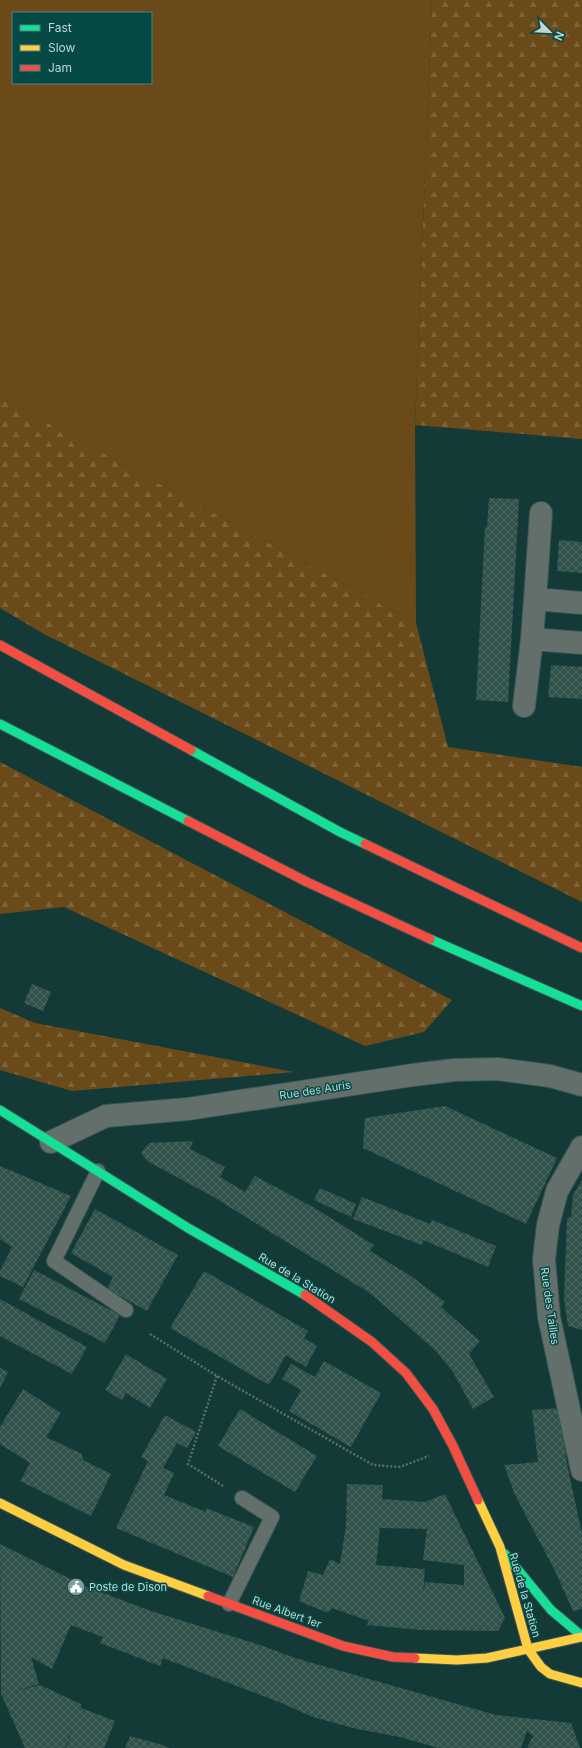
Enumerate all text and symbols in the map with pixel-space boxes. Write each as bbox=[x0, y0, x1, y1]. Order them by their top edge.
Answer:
legend bbox=[12, 12, 152, 84]
north arrow bbox=[530, 12, 570, 52]
text: Fast bbox=[48, 20, 72, 35]
text: N bbox=[551, 29, 567, 43]
text: Slow bbox=[48, 40, 76, 55]
text: Jam bbox=[48, 60, 72, 75]
street label: Rue des Auris bbox=[278, 1077, 352, 1103]
street label: Rue de la Station bbox=[256, 1249, 338, 1307]
street label: Rue des Tailles bbox=[538, 1266, 562, 1346]
street label: Rue de la Station bbox=[506, 1551, 544, 1639]
public building icon: Poste de Dison bbox=[66, 1577, 86, 1597]
place label: Poste de Dison bbox=[89, 1580, 167, 1594]
street label: Rue Albert 1er bbox=[251, 1593, 323, 1631]

